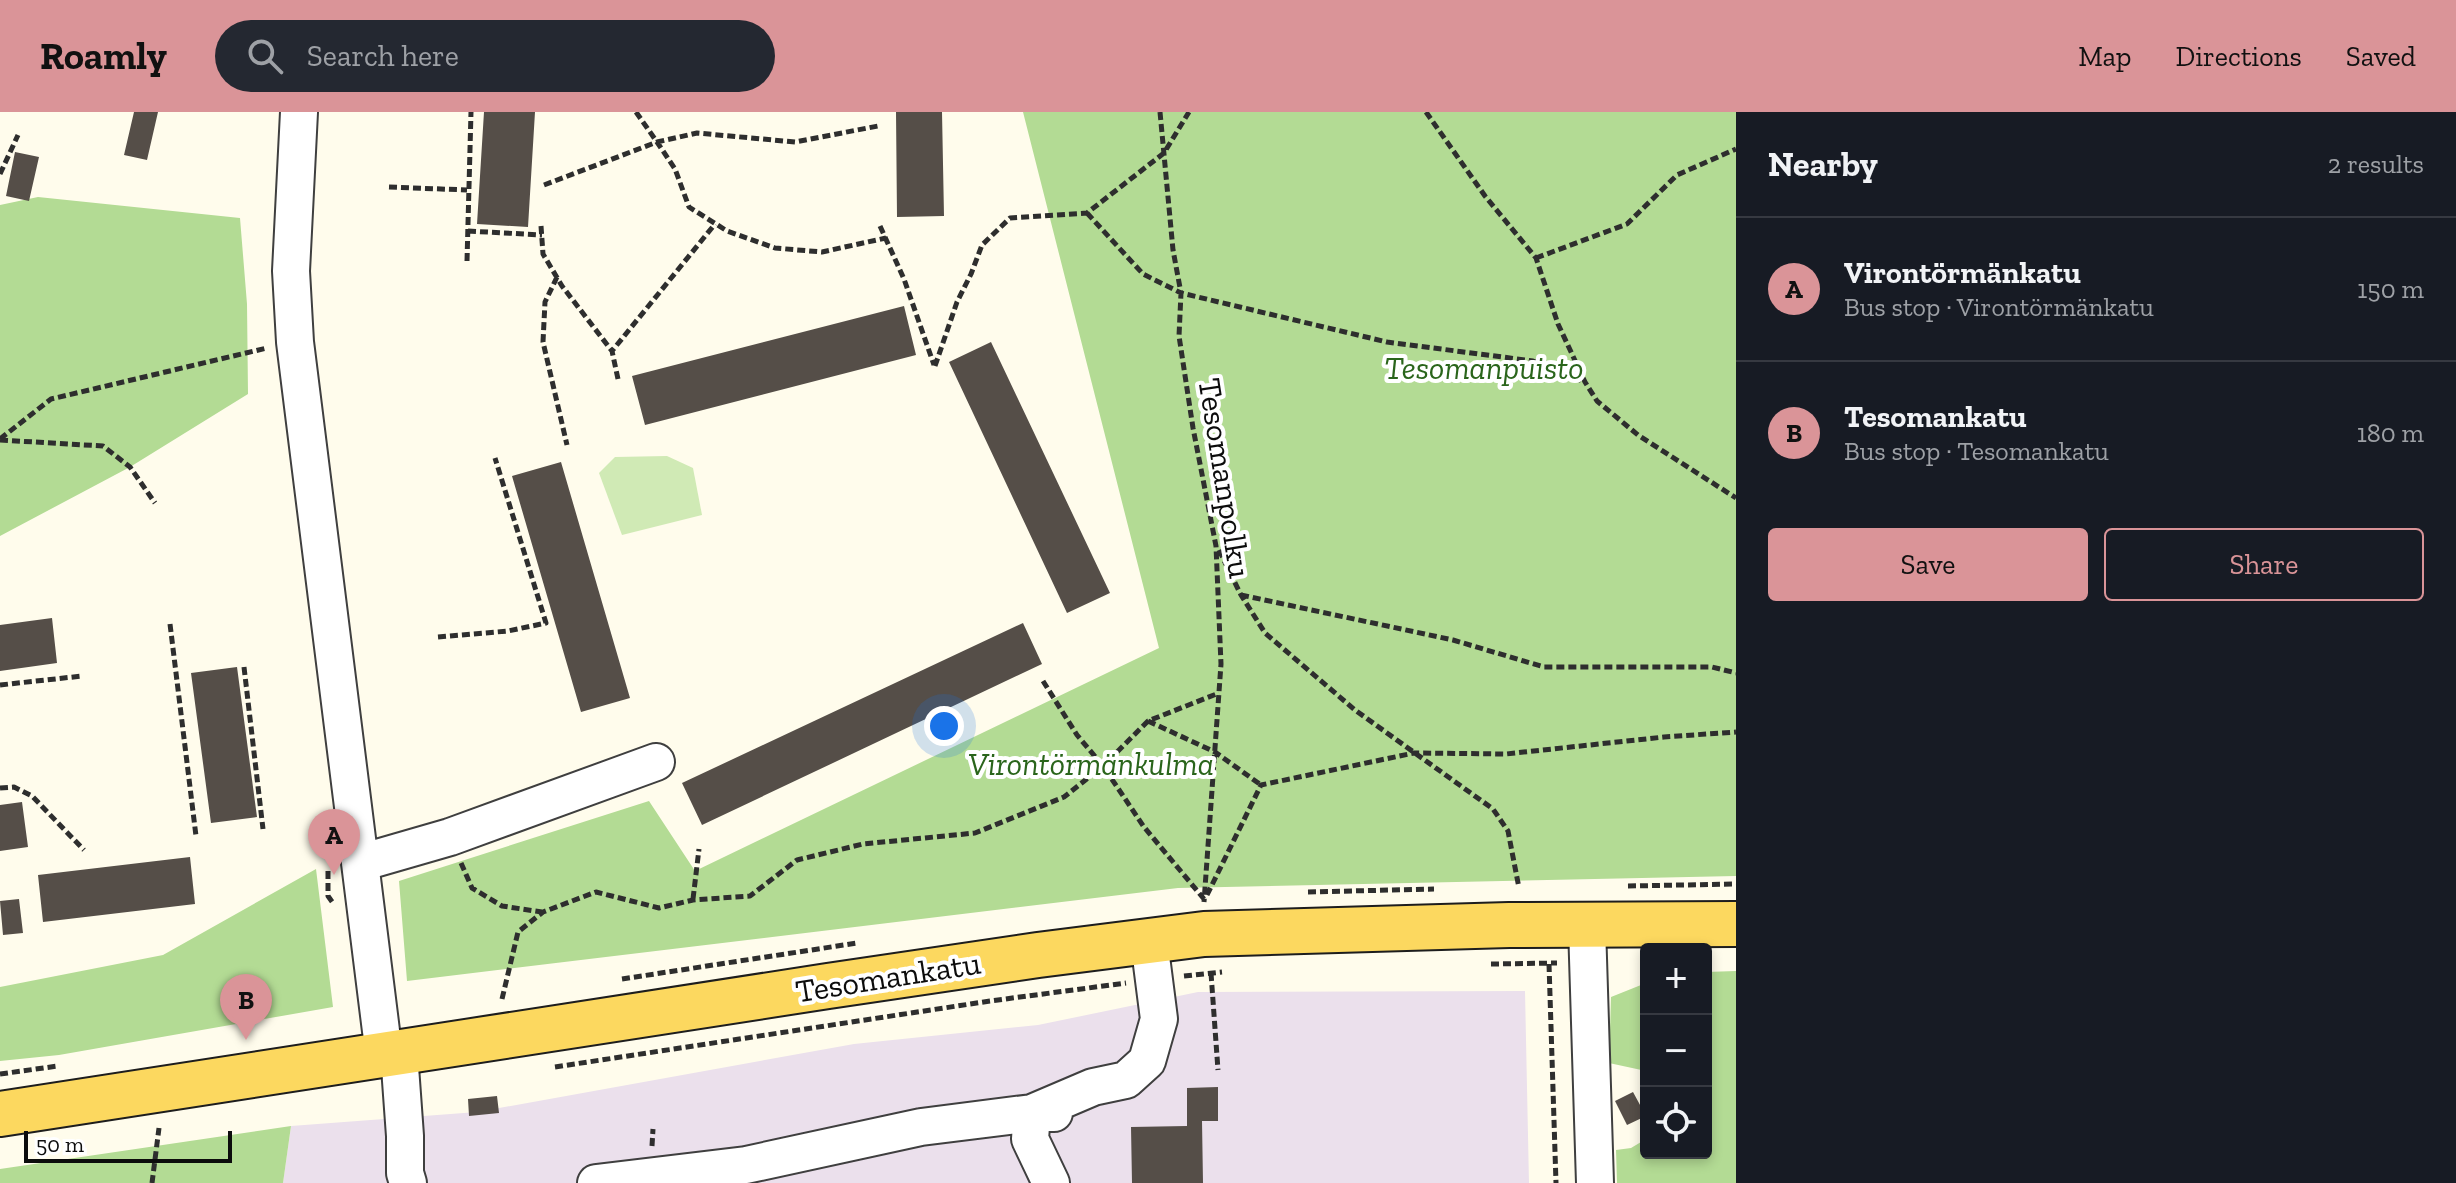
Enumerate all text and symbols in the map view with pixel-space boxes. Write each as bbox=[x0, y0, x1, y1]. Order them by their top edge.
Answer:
search box bbox=[215, 20, 775, 92]
text: Roamly bbox=[40, 33, 167, 79]
icon: search bbox=[243, 34, 287, 78]
text: Search here bbox=[307, 38, 459, 74]
text: Map bbox=[2078, 40, 2131, 73]
text: Directions bbox=[2175, 40, 2302, 73]
text: Saved bbox=[2346, 40, 2416, 73]
text: Nearby bbox=[1768, 144, 1878, 185]
text: 2 results bbox=[2328, 148, 2424, 180]
text: Virontörmänkatu bbox=[1844, 255, 2081, 291]
text: A bbox=[1785, 273, 1803, 305]
text: 150 m bbox=[2357, 273, 2424, 305]
text: Bus stop · Virontörmänkatu bbox=[1844, 291, 2154, 323]
park label: Tesomanpuisto bbox=[1384, 349, 1584, 387]
street label: Tesomanpolku bbox=[1190, 375, 1260, 581]
text: Tesomankatu bbox=[1844, 399, 2027, 435]
text: B bbox=[1786, 417, 1802, 449]
text: 180 m bbox=[2357, 417, 2424, 449]
text: Bus stop · Tesomankatu bbox=[1844, 435, 2109, 467]
button: Save bbox=[1768, 528, 2088, 601]
button: Share bbox=[2104, 528, 2424, 601]
your location bbox=[924, 706, 964, 746]
park label: Virontörmänkulma bbox=[968, 745, 1214, 783]
pin: A bbox=[308, 809, 360, 875]
map controls bbox=[1640, 943, 1712, 1159]
button: + bbox=[1640, 943, 1712, 1015]
street label: Tesomankatu bbox=[793, 944, 983, 1010]
pin: B bbox=[220, 974, 272, 1040]
button: − bbox=[1640, 1015, 1712, 1087]
button: locate bbox=[1640, 1087, 1712, 1159]
scale bar bbox=[24, 1127, 232, 1163]
text: 50 m bbox=[36, 1131, 84, 1158]

